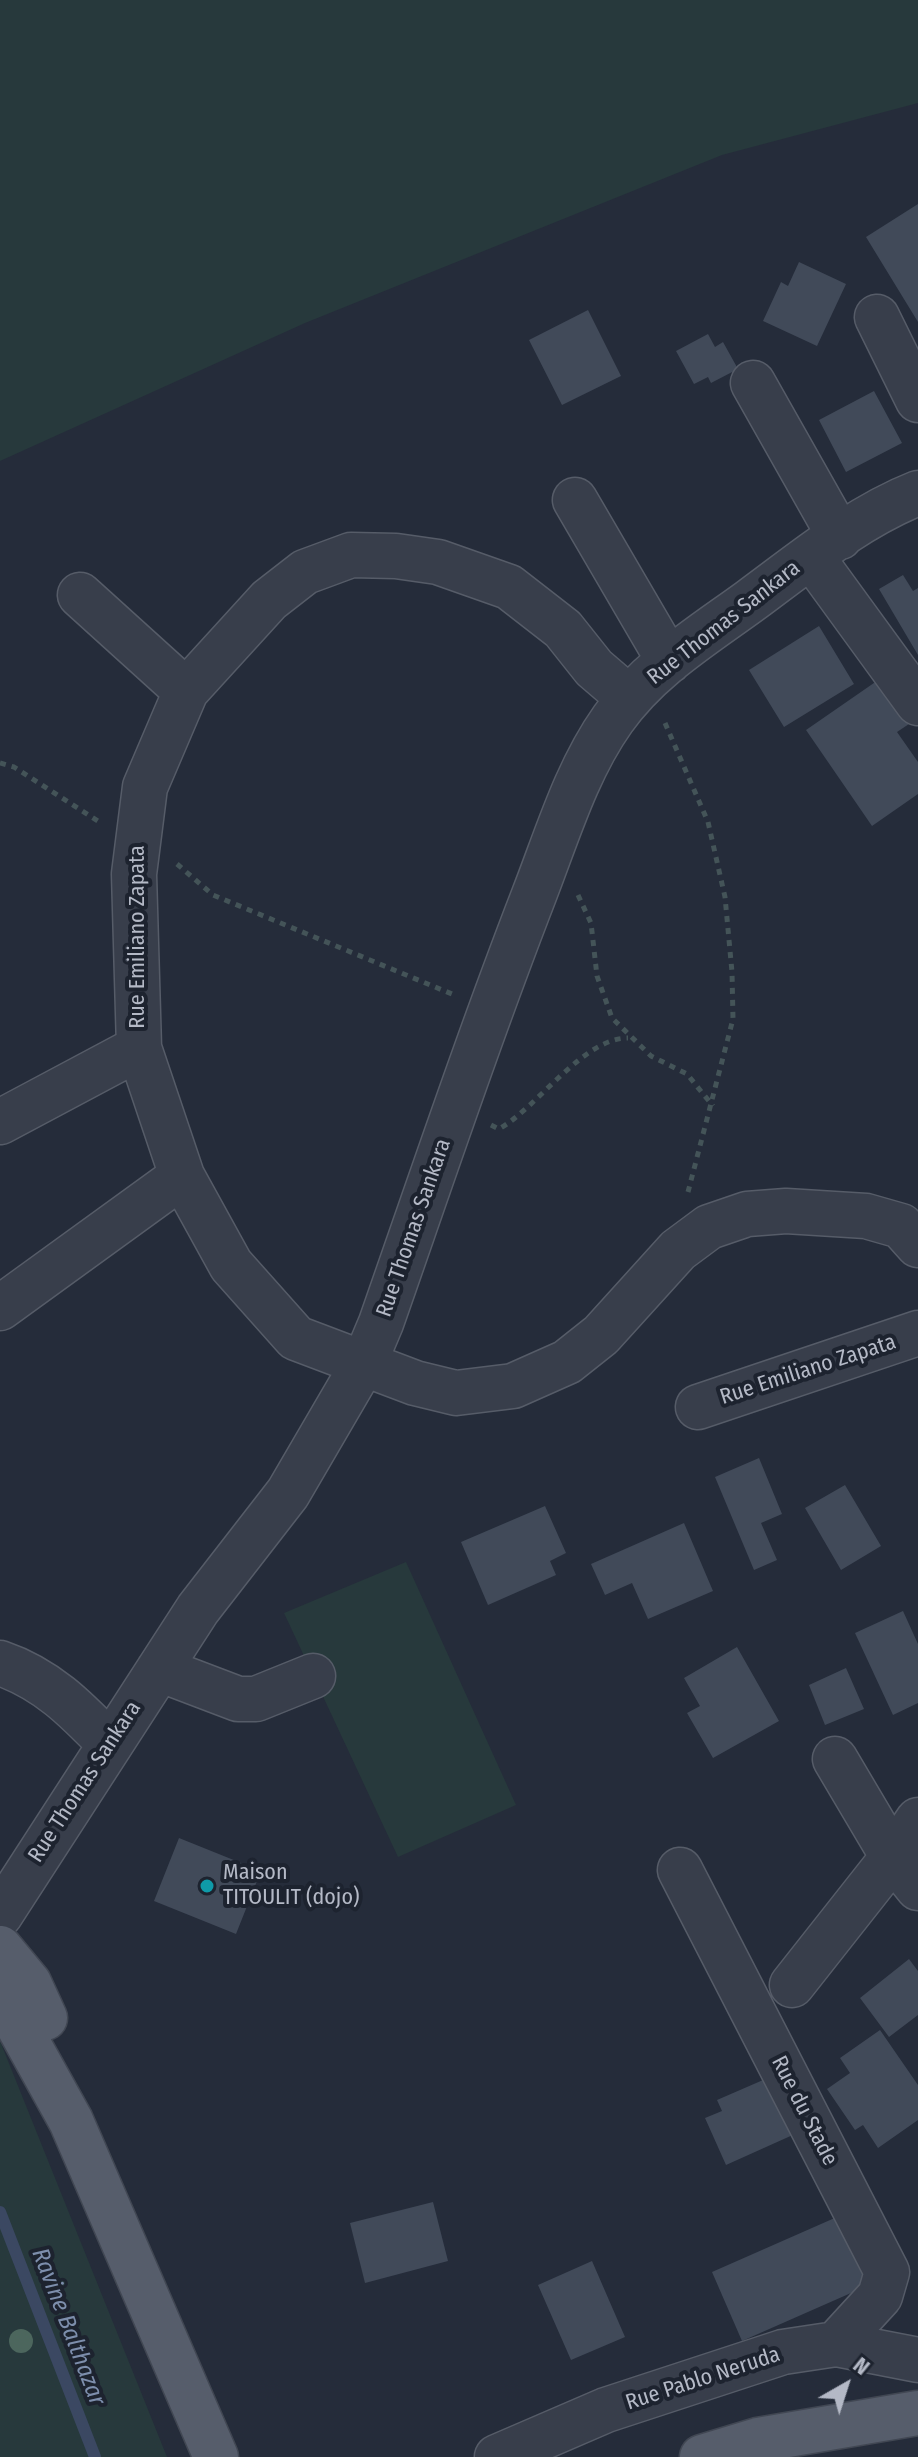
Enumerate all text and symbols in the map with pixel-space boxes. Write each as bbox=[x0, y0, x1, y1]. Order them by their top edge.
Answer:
street label: Rue Thomas Sankara bbox=[642, 555, 806, 691]
street label: Rue Emiliano Zapata bbox=[125, 845, 151, 1029]
street label: Rue Thomas Sankara bbox=[371, 1135, 457, 1321]
street label: Rue Emiliano Zapata bbox=[717, 1329, 899, 1411]
street label: Rue Thomas Sankara bbox=[23, 1696, 147, 1868]
place label: Maison TITOULIT (dojo) bbox=[223, 1860, 359, 1912]
marker: Maison TITOULIT (dojo) bbox=[198, 1877, 216, 1895]
street label: Rue du Stade bbox=[765, 2052, 843, 2170]
water label: Ravine Balthazar bbox=[25, 2244, 111, 2410]
street label: Rue Pablo Neruda bbox=[622, 2342, 784, 2416]
north arrow bbox=[806, 2345, 886, 2425]
text: N bbox=[848, 2351, 875, 2381]

